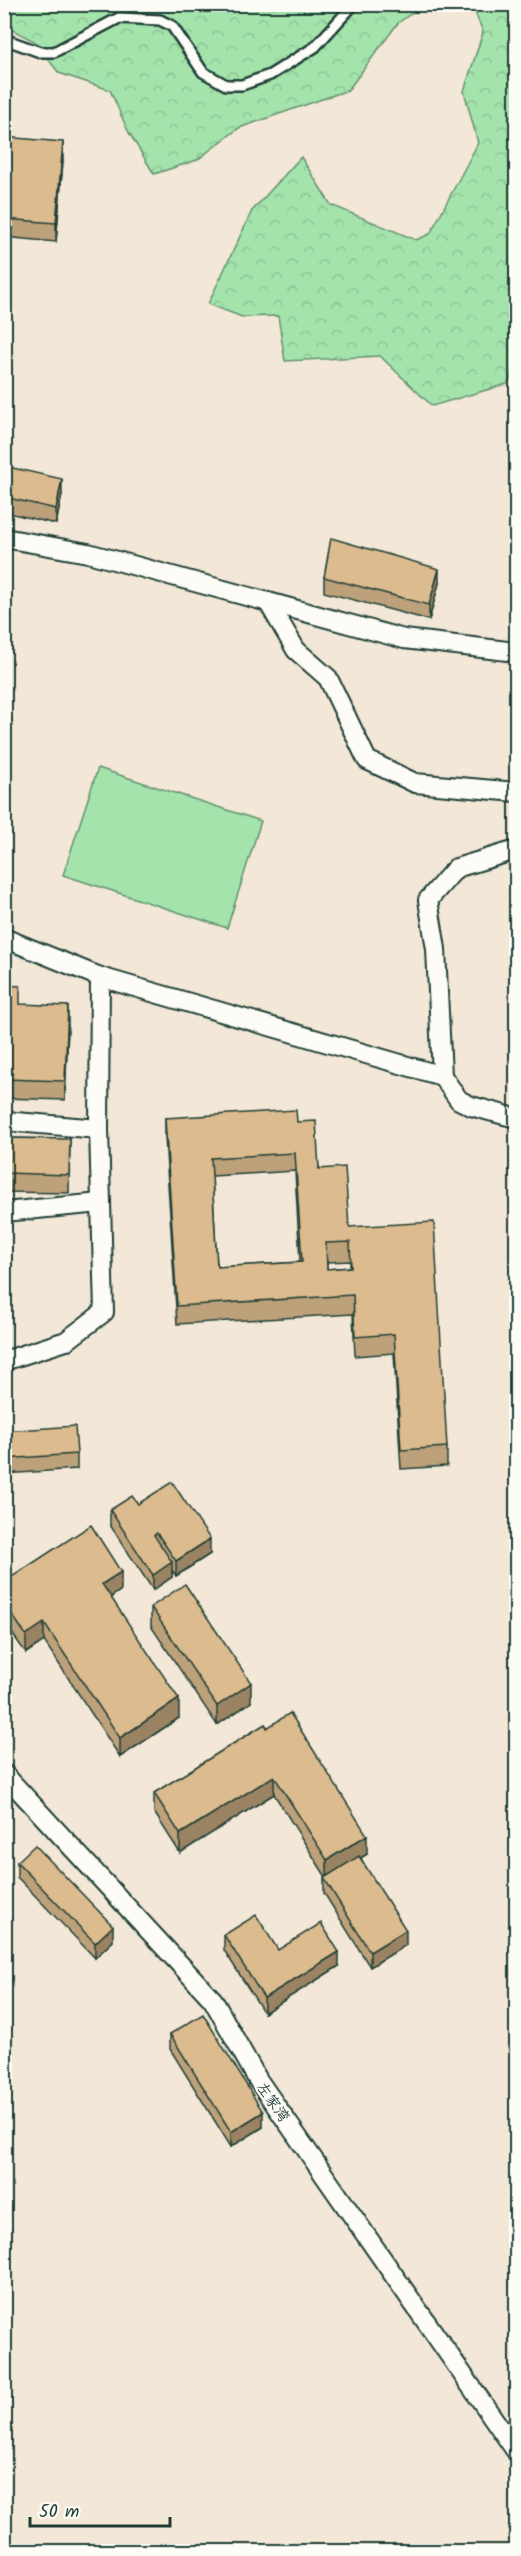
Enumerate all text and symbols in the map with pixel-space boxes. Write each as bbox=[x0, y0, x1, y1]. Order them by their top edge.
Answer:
street label: 左家湾 bbox=[249, 2077, 295, 2128]
scale bar bbox=[30, 2490, 170, 2528]
text: 50 m bbox=[39, 2498, 79, 2527]

